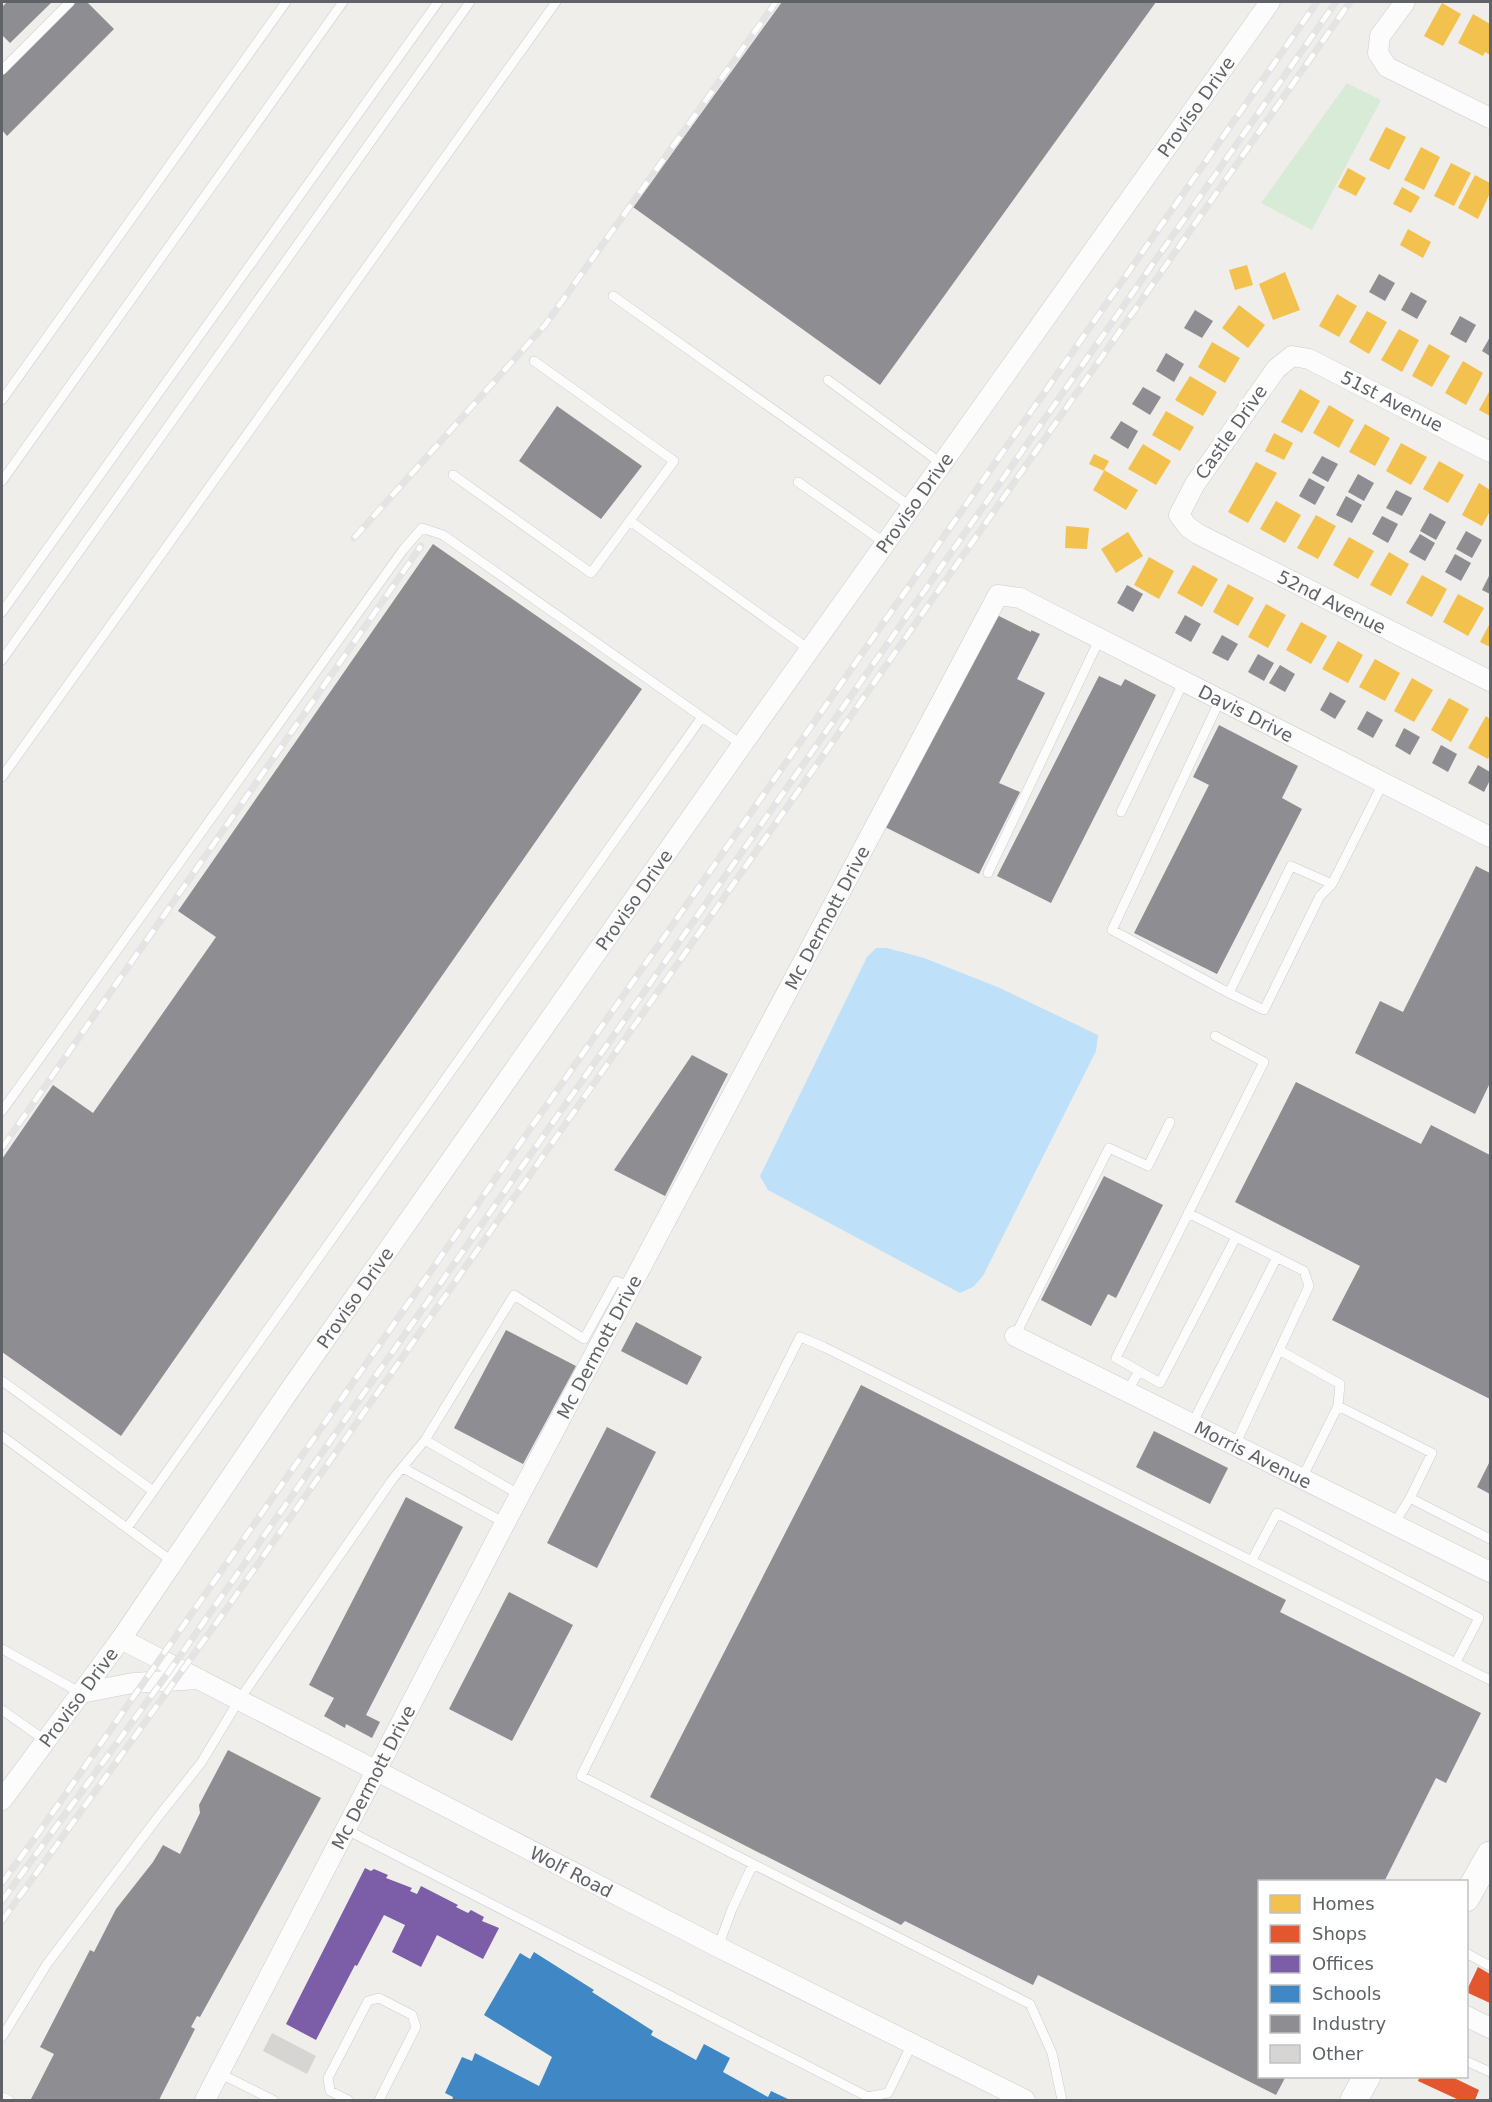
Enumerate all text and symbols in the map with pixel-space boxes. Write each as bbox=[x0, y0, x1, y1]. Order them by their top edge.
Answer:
street label: Proviso Drive bbox=[1153, 52, 1239, 161]
street label: 51st Avenue bbox=[1337, 366, 1447, 436]
street label: Castle Drive bbox=[1191, 381, 1271, 483]
street label: Proviso Drive bbox=[871, 448, 957, 557]
street label: 52nd Avenue bbox=[1274, 565, 1389, 637]
street label: Davis Drive bbox=[1195, 680, 1297, 746]
street label: Mc Dermott Drive bbox=[780, 842, 873, 993]
street label: Proviso Drive bbox=[591, 845, 676, 954]
street label: Proviso Drive bbox=[312, 1243, 397, 1352]
street label: Mc Dermott Drive bbox=[552, 1271, 645, 1422]
street label: Morris Avenue bbox=[1191, 1416, 1315, 1492]
street label: Proviso Drive bbox=[34, 1643, 122, 1751]
street label: Mc Dermott Drive bbox=[327, 1701, 419, 1853]
street label: Wolf Road bbox=[527, 1841, 616, 1901]
legend bbox=[1258, 1880, 1468, 2078]
text: Homes bbox=[1312, 1893, 1375, 1914]
text: Shops bbox=[1312, 1923, 1367, 1944]
text: Offices bbox=[1312, 1953, 1374, 1974]
text: Schools bbox=[1312, 1983, 1381, 2004]
text: Industry bbox=[1312, 2013, 1386, 2034]
text: Other bbox=[1312, 2043, 1364, 2064]

